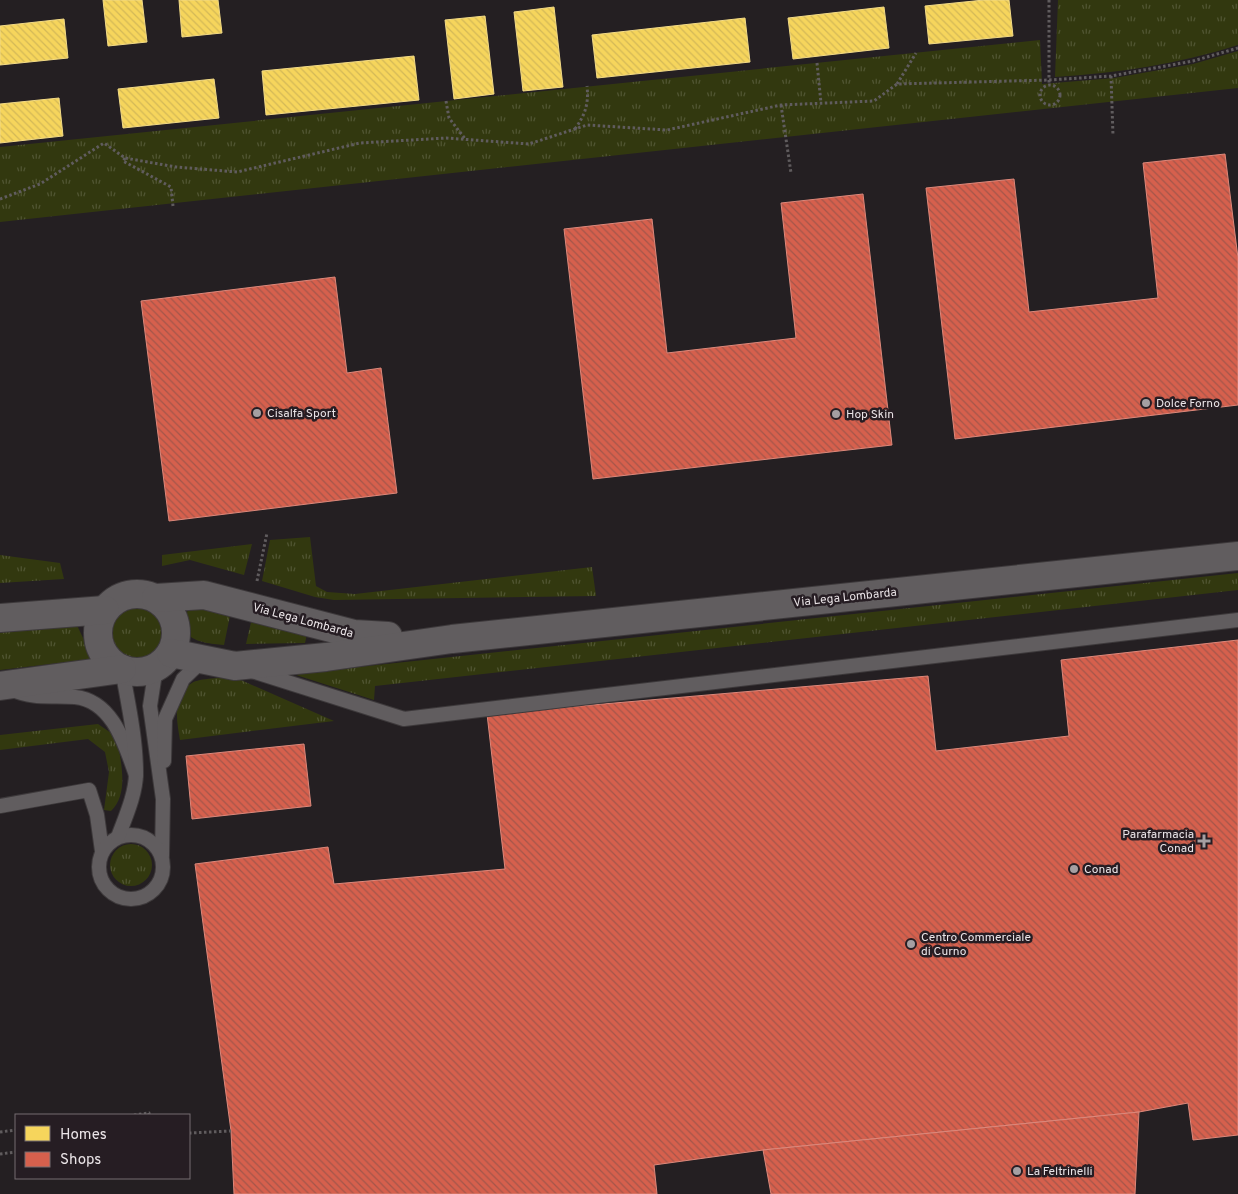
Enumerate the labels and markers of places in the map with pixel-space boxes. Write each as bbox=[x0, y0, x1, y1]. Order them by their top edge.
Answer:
place label: Dolce Forno bbox=[1156, 396, 1220, 412]
marker: Dolce Forno bbox=[1140, 397, 1152, 409]
place label: Cisalfa Sport bbox=[267, 406, 336, 422]
marker: Cisalfa Sport bbox=[251, 407, 263, 419]
place label: Hop Skin bbox=[846, 407, 894, 423]
marker: Hop Skin bbox=[830, 408, 842, 420]
place label: Parafarmacia Conad bbox=[1122, 827, 1194, 857]
marker: Parafarmacia Conad bbox=[1198, 835, 1210, 847]
place label: Conad bbox=[1084, 862, 1119, 878]
marker: Conad bbox=[1068, 863, 1080, 875]
place label: Centro Commerciale di Curno bbox=[921, 930, 1031, 960]
marker: Centro Commerciale di Curno bbox=[905, 938, 917, 950]
place label: La Feltrinelli bbox=[1027, 1164, 1093, 1180]
marker: La Feltrinelli bbox=[1011, 1165, 1023, 1177]

